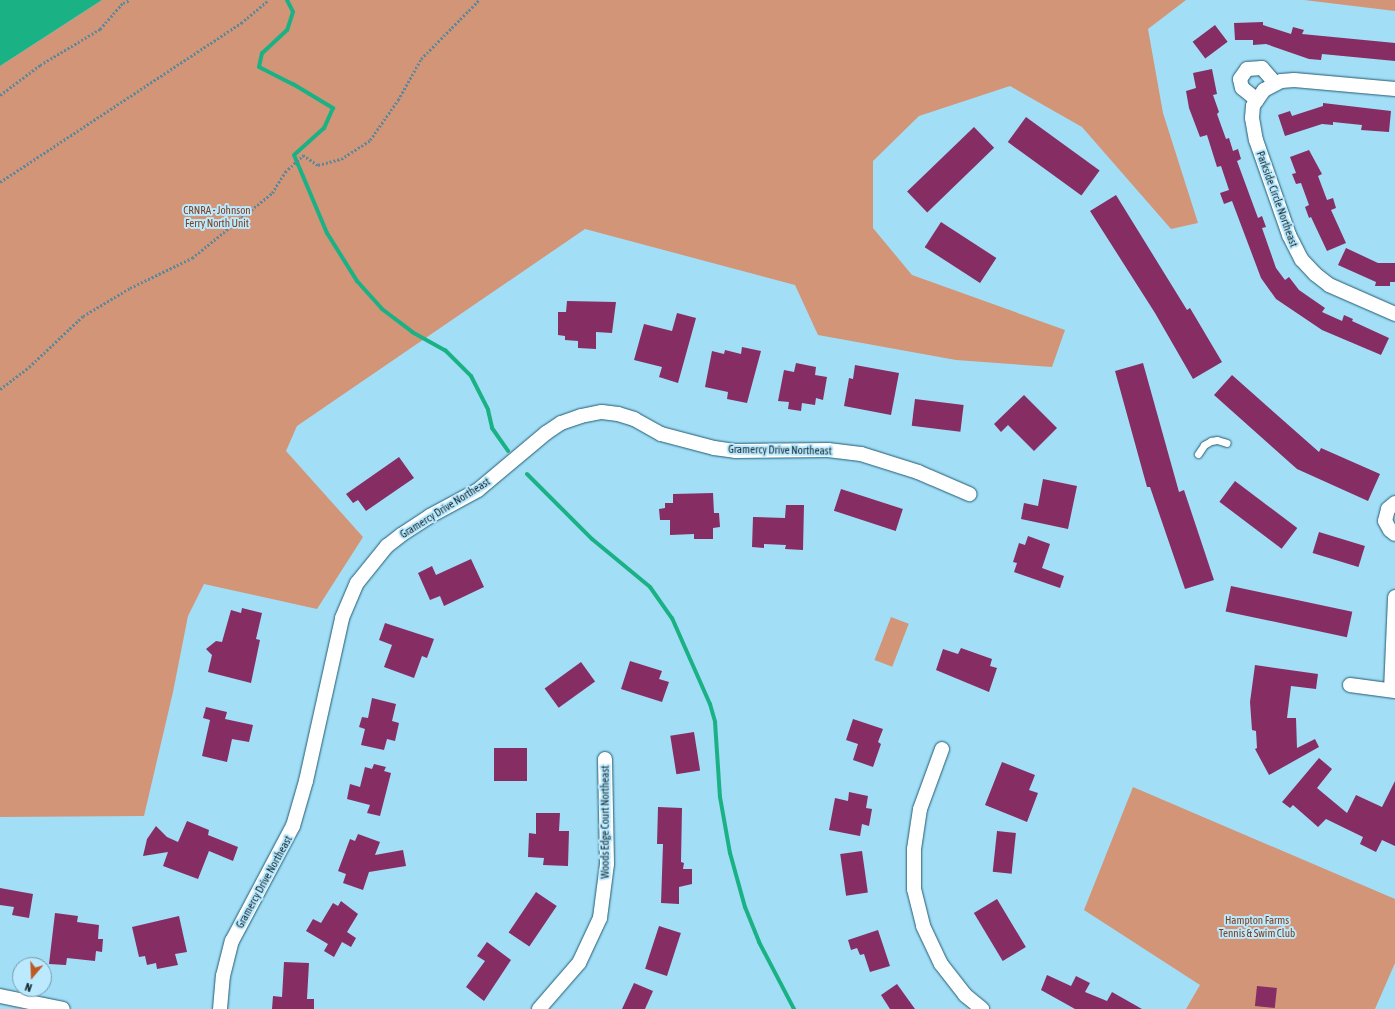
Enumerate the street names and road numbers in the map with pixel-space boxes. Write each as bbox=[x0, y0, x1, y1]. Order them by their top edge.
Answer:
street label: Parkside Circle Northeast bbox=[1254, 149, 1300, 249]
street label: Gramercy Drive Northeast bbox=[728, 442, 832, 458]
street label: Gramercy Drive Northeast bbox=[398, 475, 492, 541]
street label: Woods Edge Court Northeast bbox=[598, 765, 612, 879]
street label: Gramercy Drive Northeast bbox=[233, 834, 295, 930]

